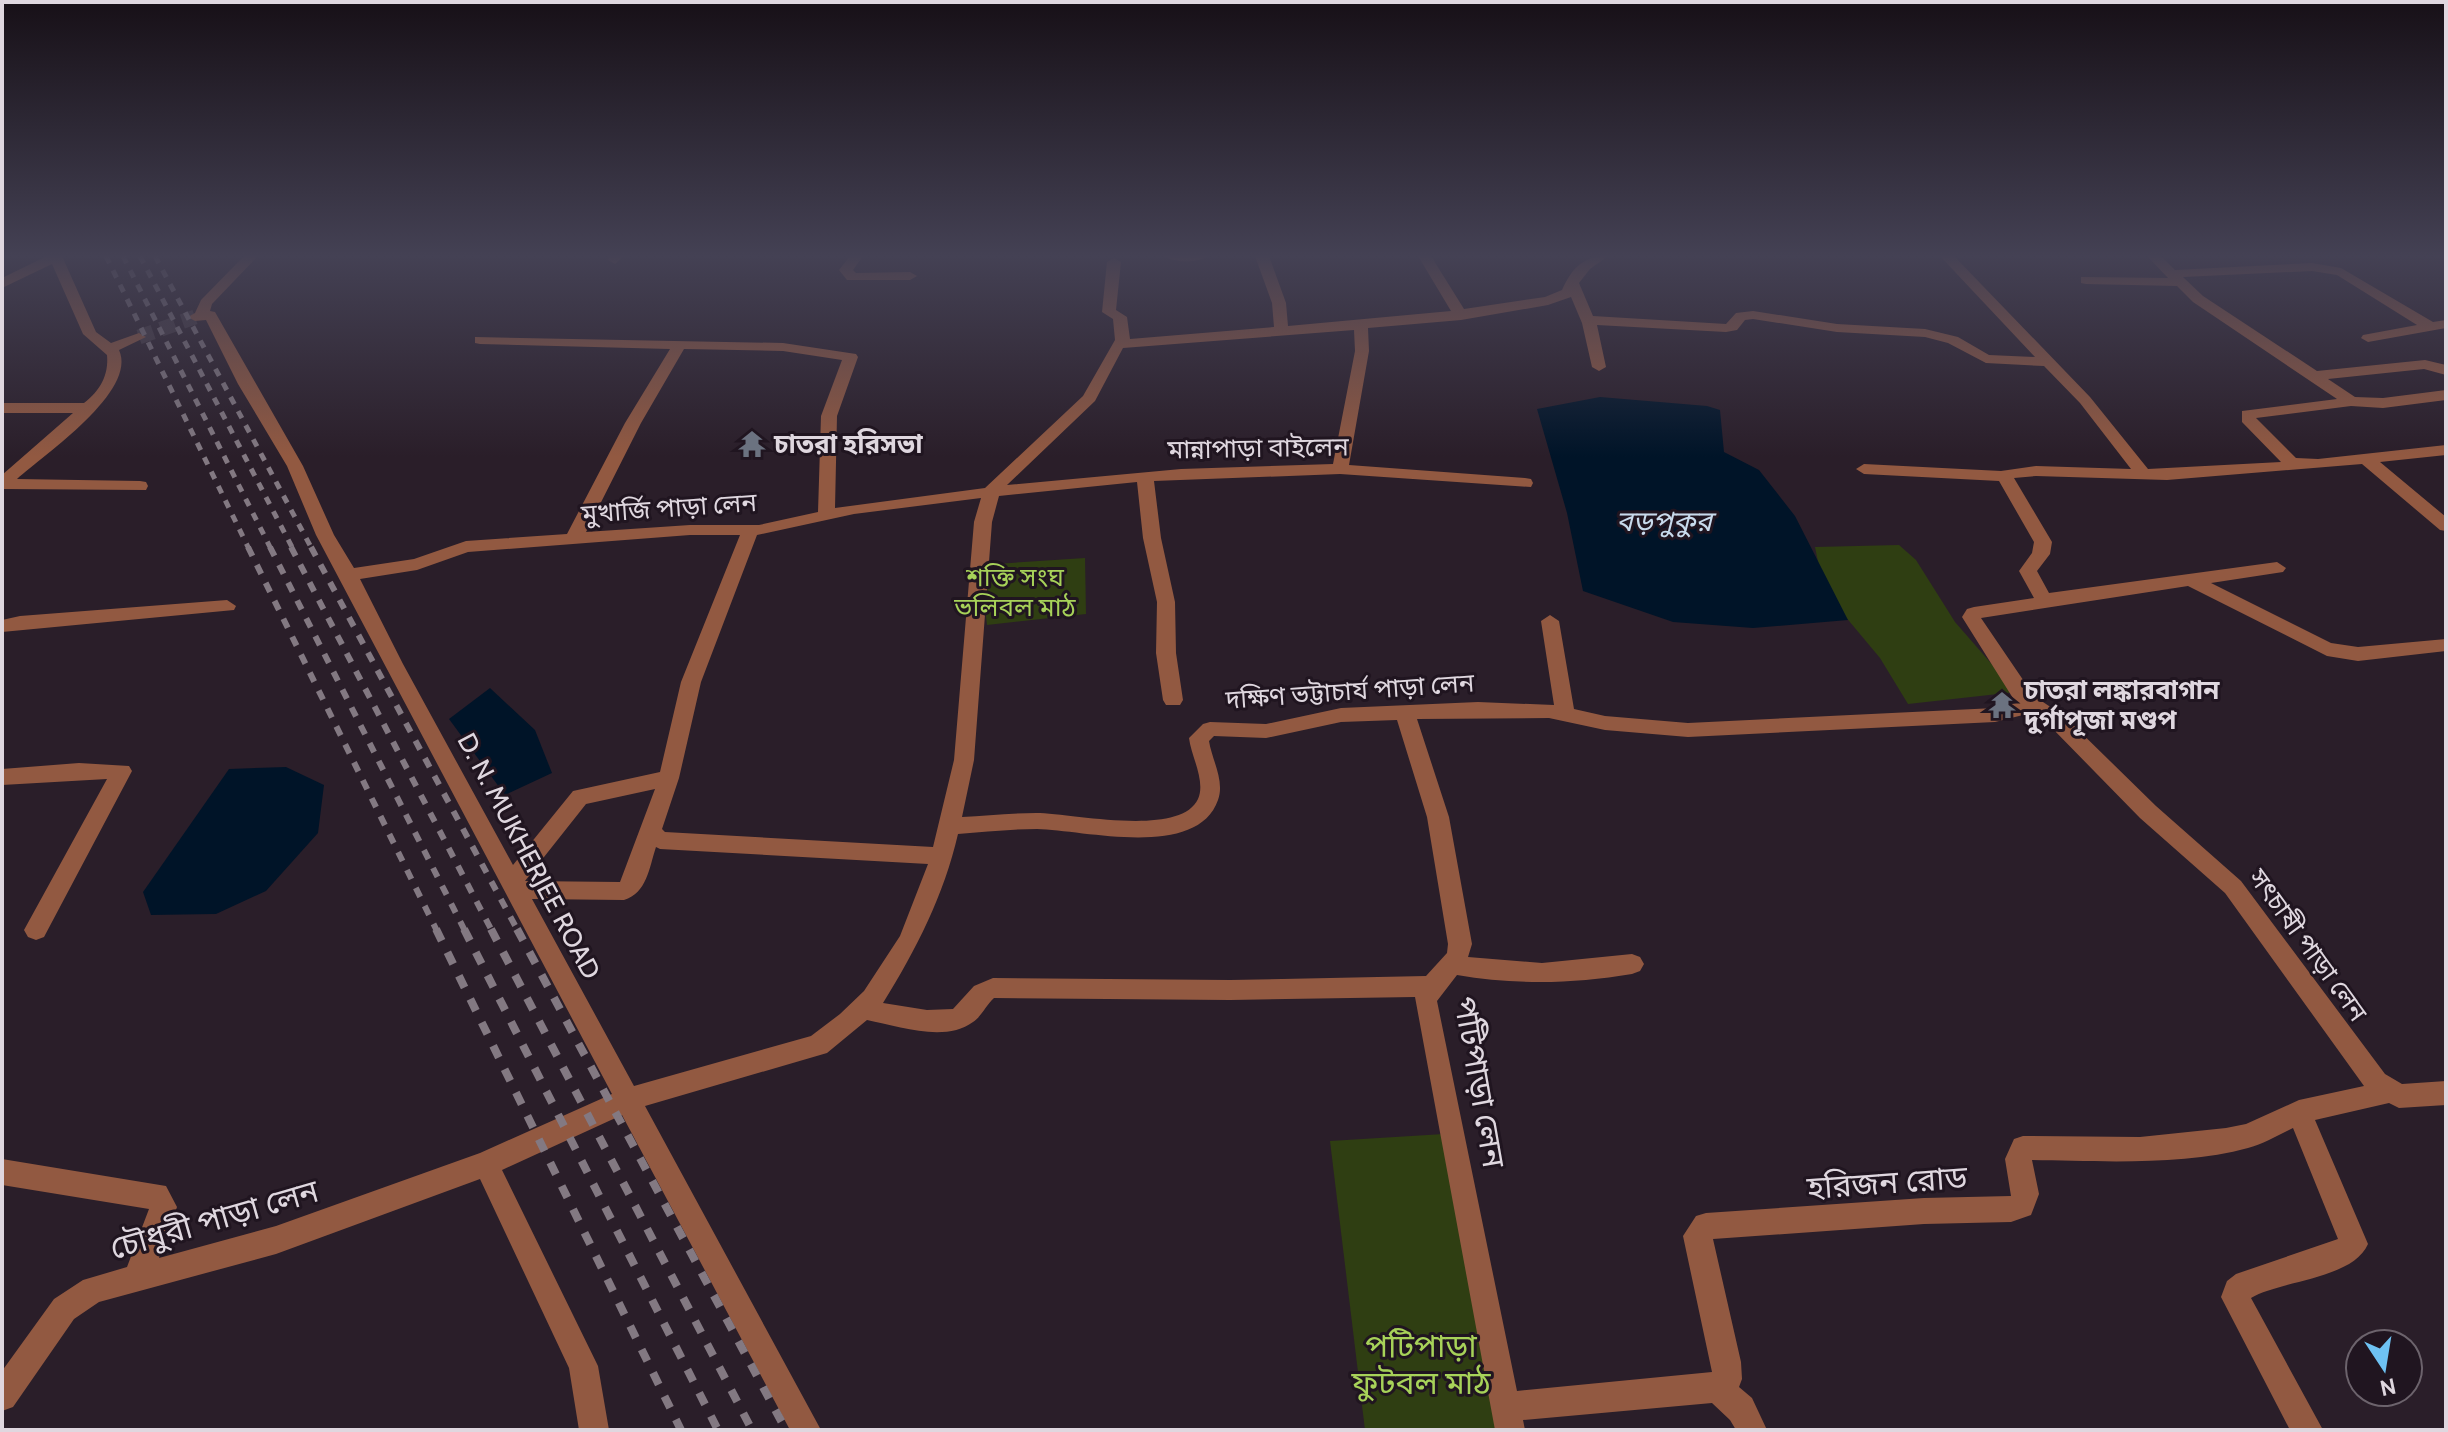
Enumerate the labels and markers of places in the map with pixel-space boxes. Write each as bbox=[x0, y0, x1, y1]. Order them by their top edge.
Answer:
place label: চাতরা হরিসভা bbox=[773, 428, 923, 460]
temple icon: চাতরা হরিসভা bbox=[737, 429, 767, 459]
place label: চাতরা লঙ্কারবাগান দুর্গাপূজা মণ্ডপ bbox=[2023, 674, 2220, 737]
temple icon: চাতরা লঙ্কারবাগান দুর্গাপূজা মণ্ডপ bbox=[1987, 690, 2017, 720]

